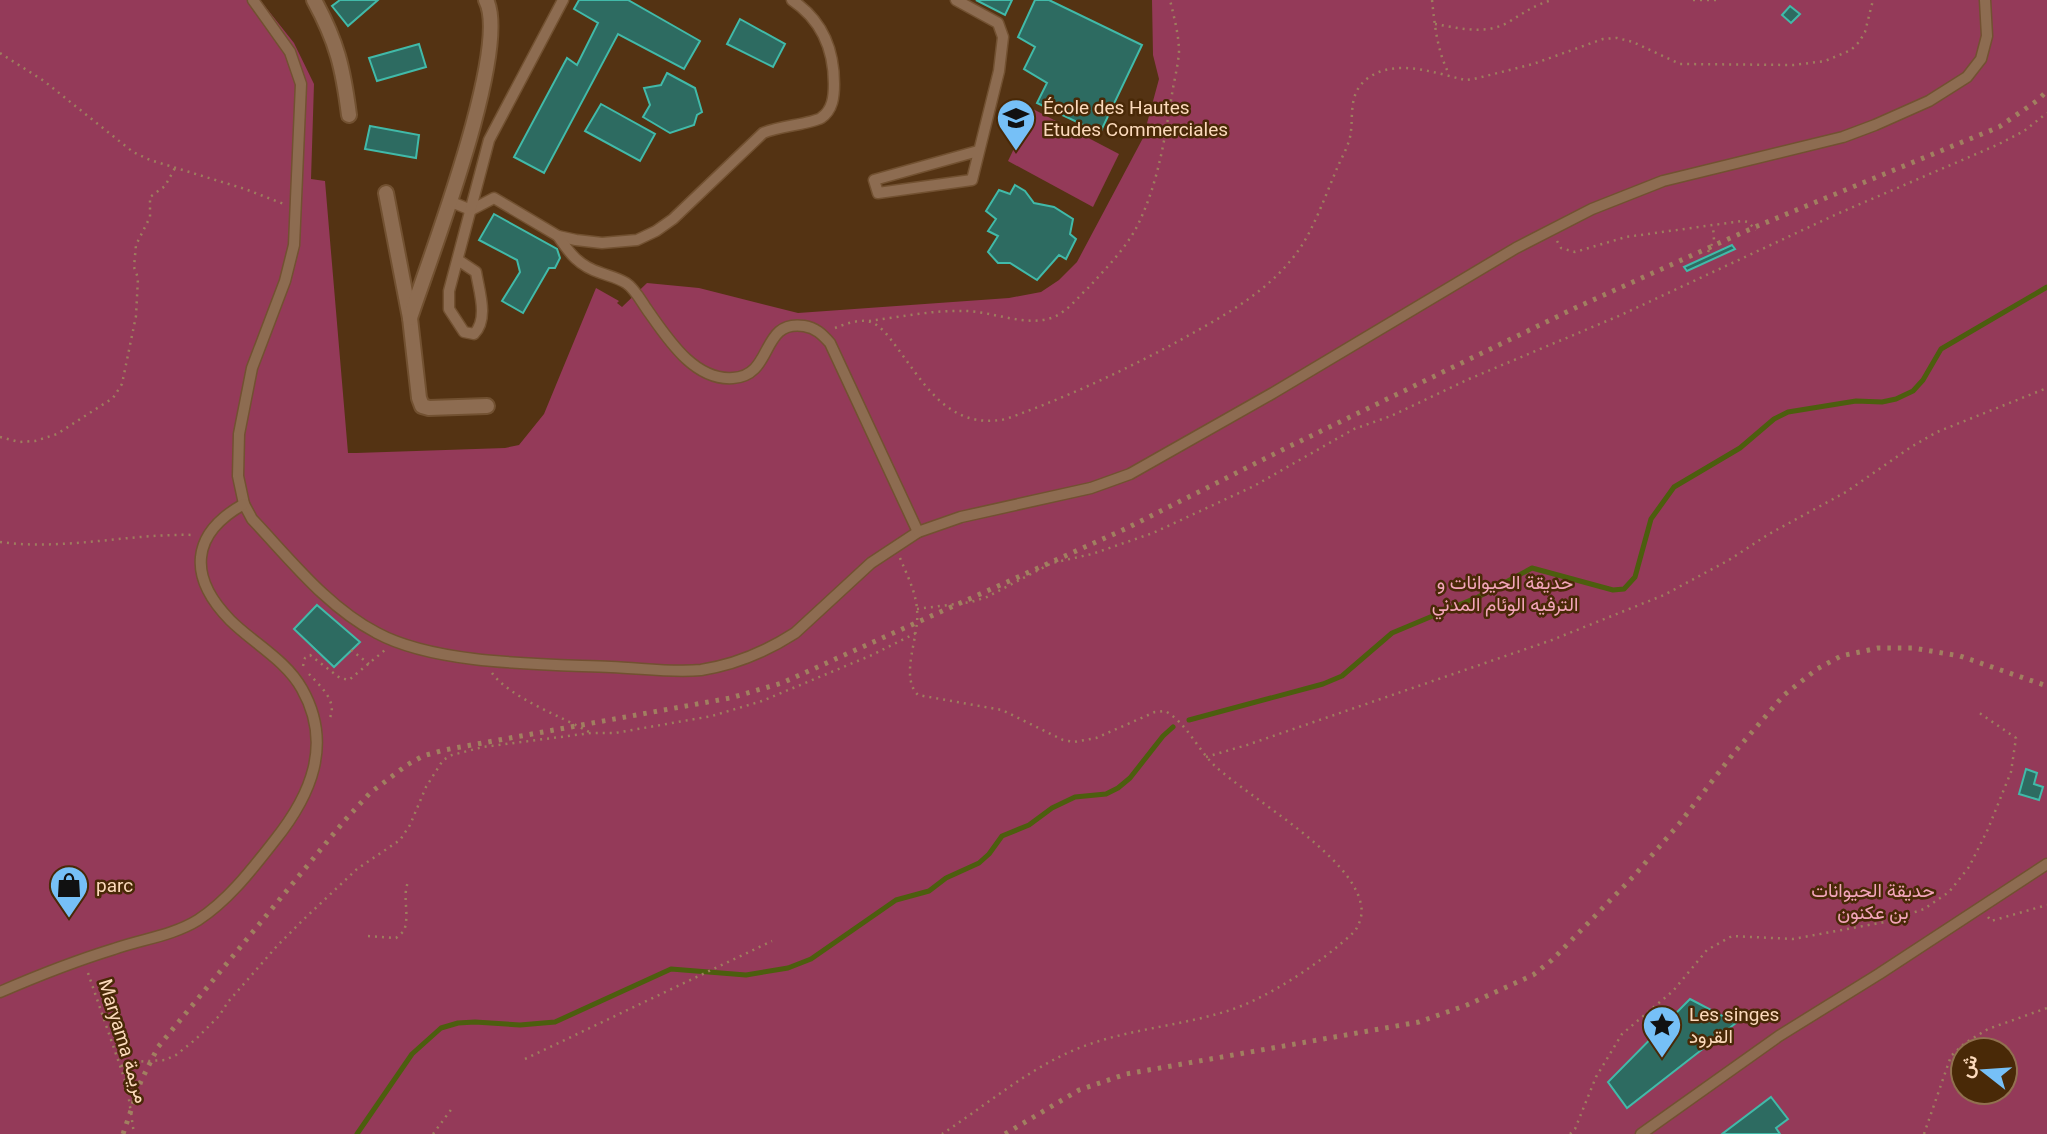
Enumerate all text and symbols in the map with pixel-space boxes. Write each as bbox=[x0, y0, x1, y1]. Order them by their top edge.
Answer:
place label: École des Hautes Etudes Commerciales bbox=[1043, 96, 1228, 141]
school or university icon: École des Hautes Etudes Commerciales bbox=[995, 97, 1037, 152]
park label: حديقة الحيوانات و الترفيه الوئام المدني bbox=[1432, 571, 1578, 620]
shop icon: parc bbox=[48, 864, 90, 919]
place label: parc bbox=[96, 874, 133, 897]
park label: حديقة الحيوانات بن عكنون bbox=[1811, 879, 1935, 924]
street label: Maryama مريمة bbox=[94, 976, 153, 1106]
place label: Les singes القرود bbox=[1689, 1003, 1779, 1048]
place icon: Les singes القرود bbox=[1641, 1004, 1683, 1059]
north arrow bbox=[1949, 1036, 2019, 1106]
text: ش bbox=[1954, 1052, 1983, 1080]

